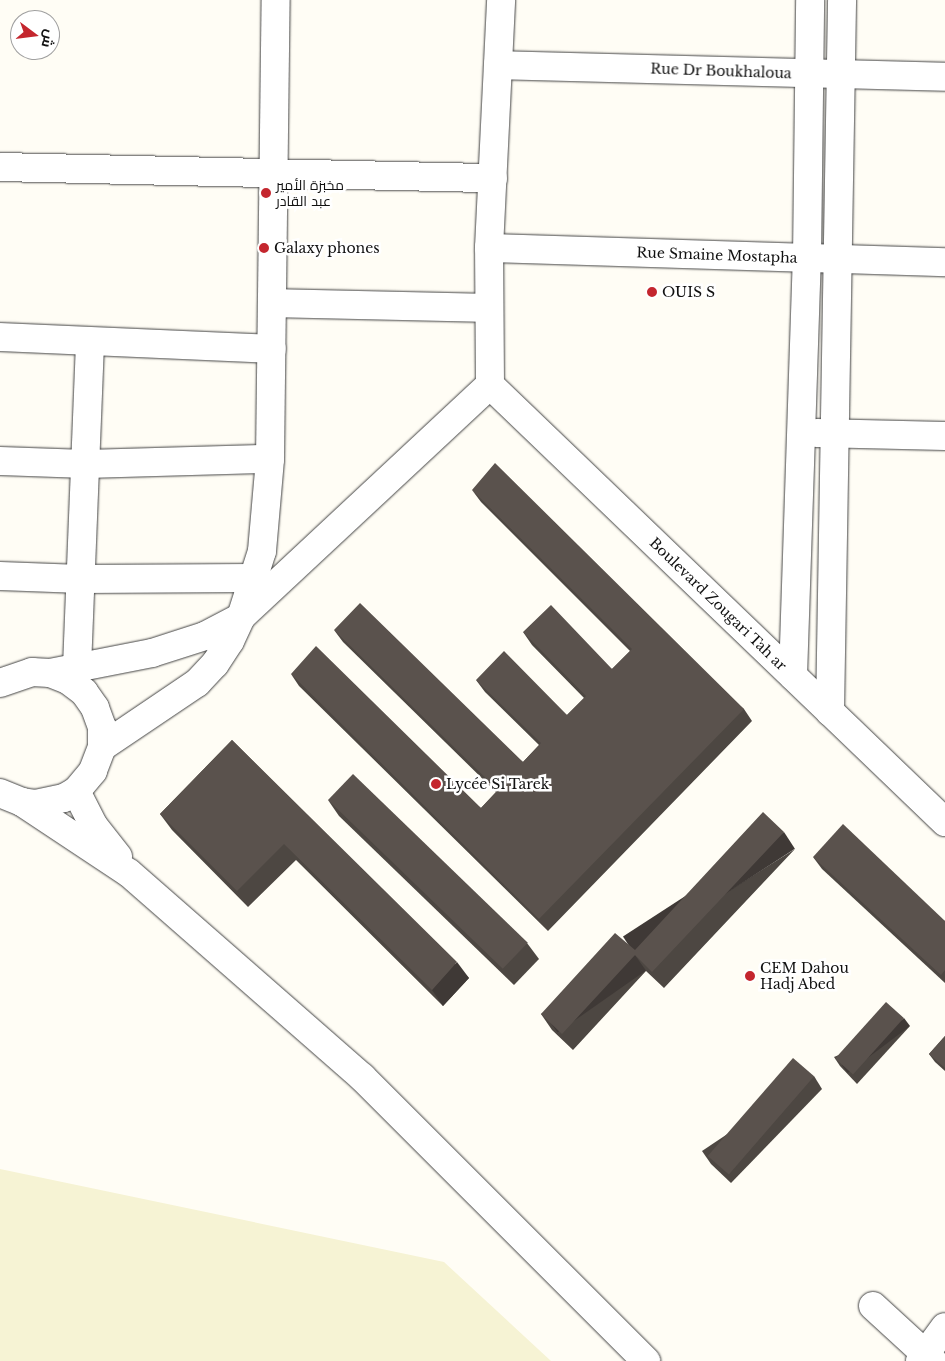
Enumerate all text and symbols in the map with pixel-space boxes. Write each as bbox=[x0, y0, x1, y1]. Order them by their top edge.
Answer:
north arrow bbox=[10, 10, 60, 60]
text: ش bbox=[38, 28, 60, 50]
street label: Rue Dr Boukhaloua bbox=[650, 60, 792, 82]
place label: مخبزة الأمير عبد القادر bbox=[276, 177, 344, 210]
marker: مخبزة الأمير عبد القادر bbox=[260, 187, 272, 199]
place label: Galaxy phones bbox=[274, 240, 380, 256]
marker: Galaxy phones bbox=[258, 242, 270, 254]
street label: Rue Smaine Mostapha bbox=[636, 244, 798, 266]
place label: OUIS S bbox=[662, 284, 715, 300]
marker: OUIS S bbox=[646, 286, 658, 298]
street label: Boulevard Zougari Tah ar bbox=[646, 534, 790, 674]
place label: Lycée Si Tarek bbox=[446, 776, 550, 792]
marker: Lycée Si Tarek bbox=[430, 778, 442, 790]
place label: CEM Dahou Hadj Abed bbox=[760, 960, 849, 992]
marker: CEM Dahou Hadj Abed bbox=[744, 970, 756, 982]

